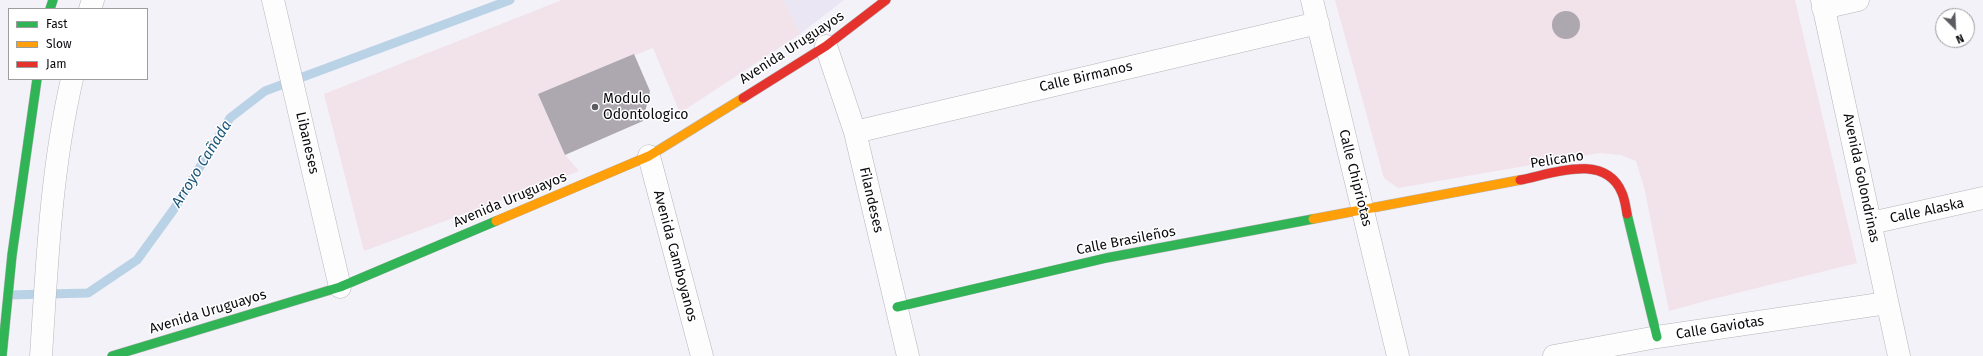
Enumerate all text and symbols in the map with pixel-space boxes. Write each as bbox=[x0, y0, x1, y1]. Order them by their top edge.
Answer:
legend bbox=[8, 8, 148, 80]
street label: Avenida Uruguayos bbox=[737, 8, 847, 88]
north arrow bbox=[1935, 8, 1975, 48]
text: Fast bbox=[46, 17, 68, 31]
text: N bbox=[1954, 31, 1966, 46]
text: Slow bbox=[46, 37, 72, 51]
text: Jam bbox=[46, 57, 66, 71]
street label: Calle Birmanos bbox=[1038, 58, 1134, 96]
place label: Modulo Odontologico bbox=[603, 91, 688, 124]
marker: Modulo Odontologico bbox=[590, 102, 600, 112]
street label: Libaneses bbox=[292, 110, 322, 176]
street label: Avenida Golondrinas bbox=[1839, 112, 1883, 244]
water label: Arroyo Cañada bbox=[168, 117, 236, 211]
street label: Calle Chipriotas bbox=[1335, 128, 1375, 228]
street label: Pelicano bbox=[1529, 147, 1585, 173]
street label: Filandeses bbox=[855, 166, 887, 234]
street label: Avenida Uruguayos bbox=[451, 169, 569, 231]
street label: Avenida Camboyanos bbox=[649, 188, 701, 324]
street label: Calle Alaska bbox=[1888, 195, 1966, 227]
street label: Calle Brasileños bbox=[1075, 223, 1177, 259]
street label: Avenida Uruguayos bbox=[147, 286, 269, 338]
street label: Calle Gaviotas bbox=[1675, 313, 1765, 343]

